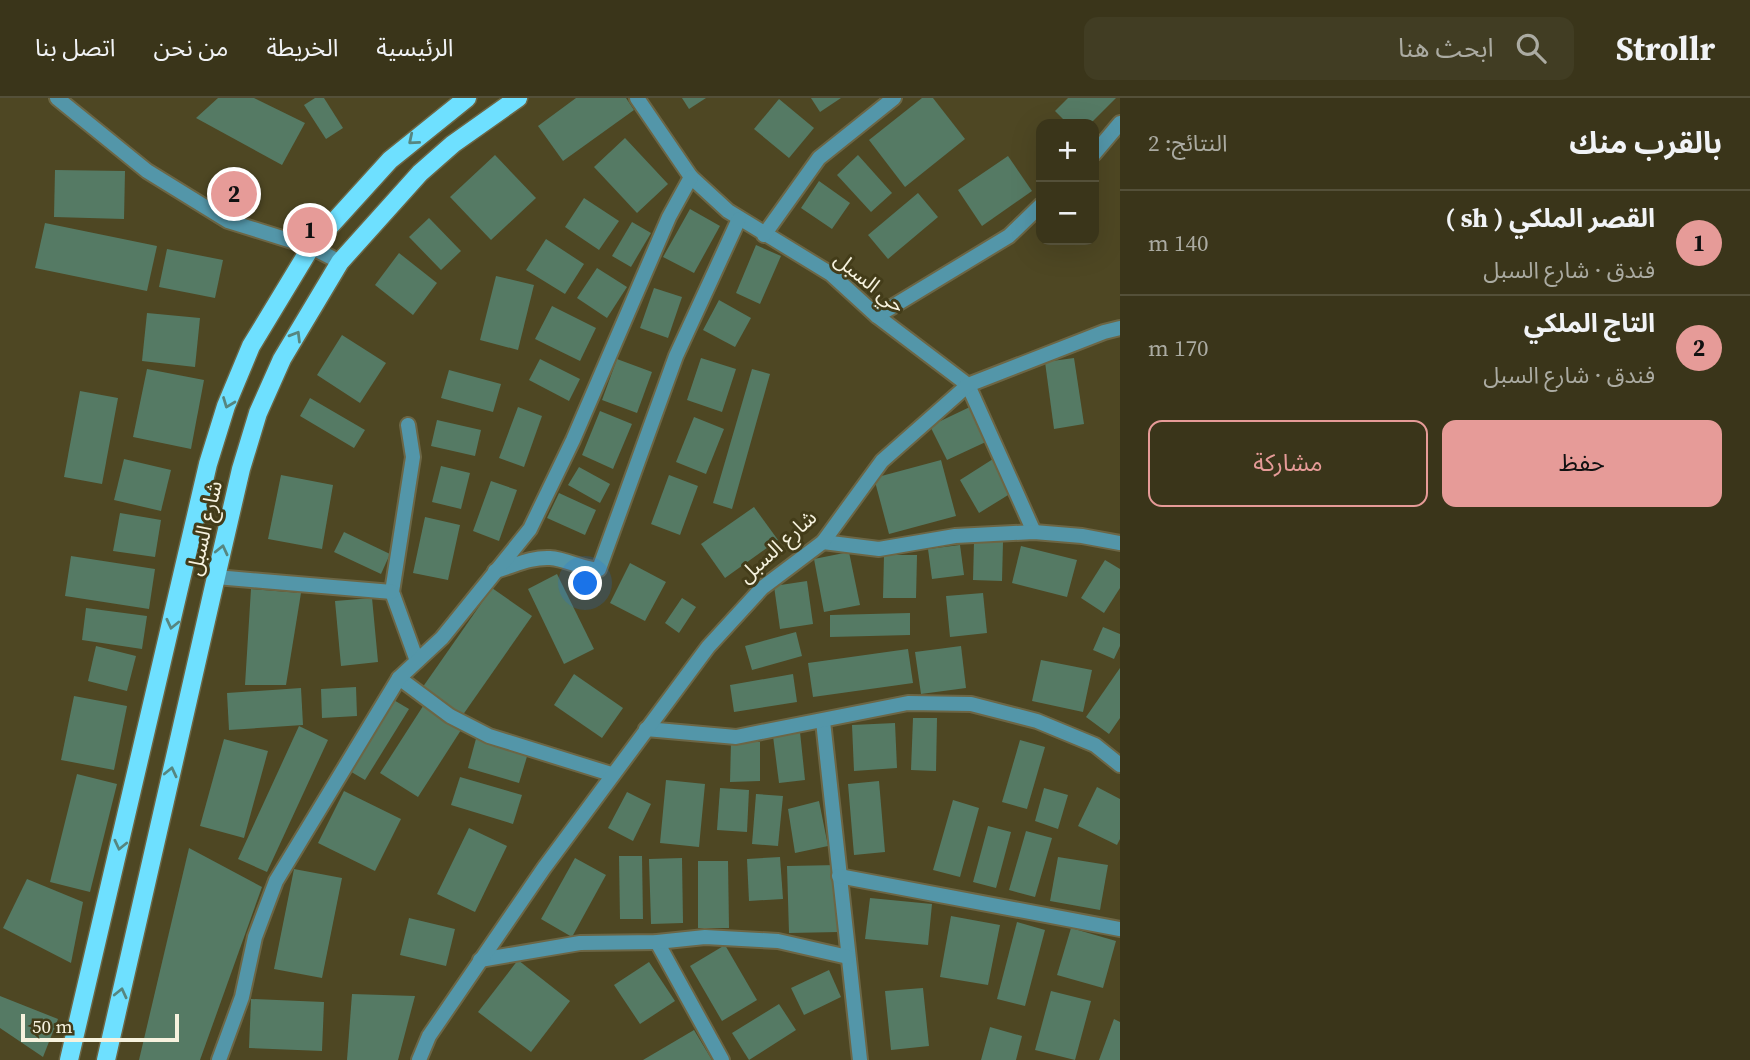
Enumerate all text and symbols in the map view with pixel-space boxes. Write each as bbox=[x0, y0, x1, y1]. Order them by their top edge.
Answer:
search box bbox=[1084, 17, 1574, 80]
text: Strollr bbox=[1616, 26, 1715, 71]
icon: search bbox=[1512, 29, 1550, 67]
text: ابحث هنا bbox=[1398, 30, 1494, 66]
text: اتصل بنا bbox=[35, 31, 115, 64]
text: من نحن bbox=[153, 31, 228, 64]
text: الخريطة bbox=[266, 31, 338, 64]
text: الرئيسية bbox=[376, 31, 454, 64]
map controls bbox=[1036, 119, 1099, 245]
button: + bbox=[1036, 119, 1099, 182]
text: بالقرب منك bbox=[1569, 122, 1722, 163]
text: النتائج: 2 bbox=[1148, 127, 1228, 159]
one-way arrow bbox=[409, 132, 422, 144]
pin: 2 bbox=[211, 168, 257, 220]
button: − bbox=[1036, 182, 1099, 245]
text: القصر الملكي ( sh ) bbox=[1445, 200, 1655, 236]
pin: 1 bbox=[287, 204, 333, 256]
text: 140 m bbox=[1148, 227, 1209, 259]
text: 1 bbox=[1693, 227, 1705, 259]
street label: حي السبل bbox=[827, 244, 912, 321]
text: فندق · شارع السبل bbox=[1483, 254, 1655, 286]
text: التاج الملكي bbox=[1524, 305, 1655, 341]
one-way arrow bbox=[287, 330, 300, 343]
text: 170 m bbox=[1148, 332, 1209, 364]
text: 2 bbox=[1693, 332, 1705, 364]
text: فندق · شارع السبل bbox=[1483, 359, 1655, 391]
one-way arrow bbox=[222, 397, 236, 409]
button: مشاركة bbox=[1148, 420, 1428, 507]
button: حفظ bbox=[1442, 420, 1722, 507]
street label: شارع السبل bbox=[179, 478, 230, 579]
street label: شارع السبل bbox=[731, 503, 823, 590]
one-way arrow bbox=[214, 544, 228, 556]
your location bbox=[568, 566, 602, 600]
one-way arrow bbox=[166, 618, 180, 630]
one-way arrow bbox=[163, 766, 178, 778]
one-way arrow bbox=[113, 839, 128, 851]
one-way arrow bbox=[112, 988, 127, 1000]
scale bar bbox=[21, 1011, 178, 1043]
text: 50 m bbox=[32, 1013, 73, 1039]

